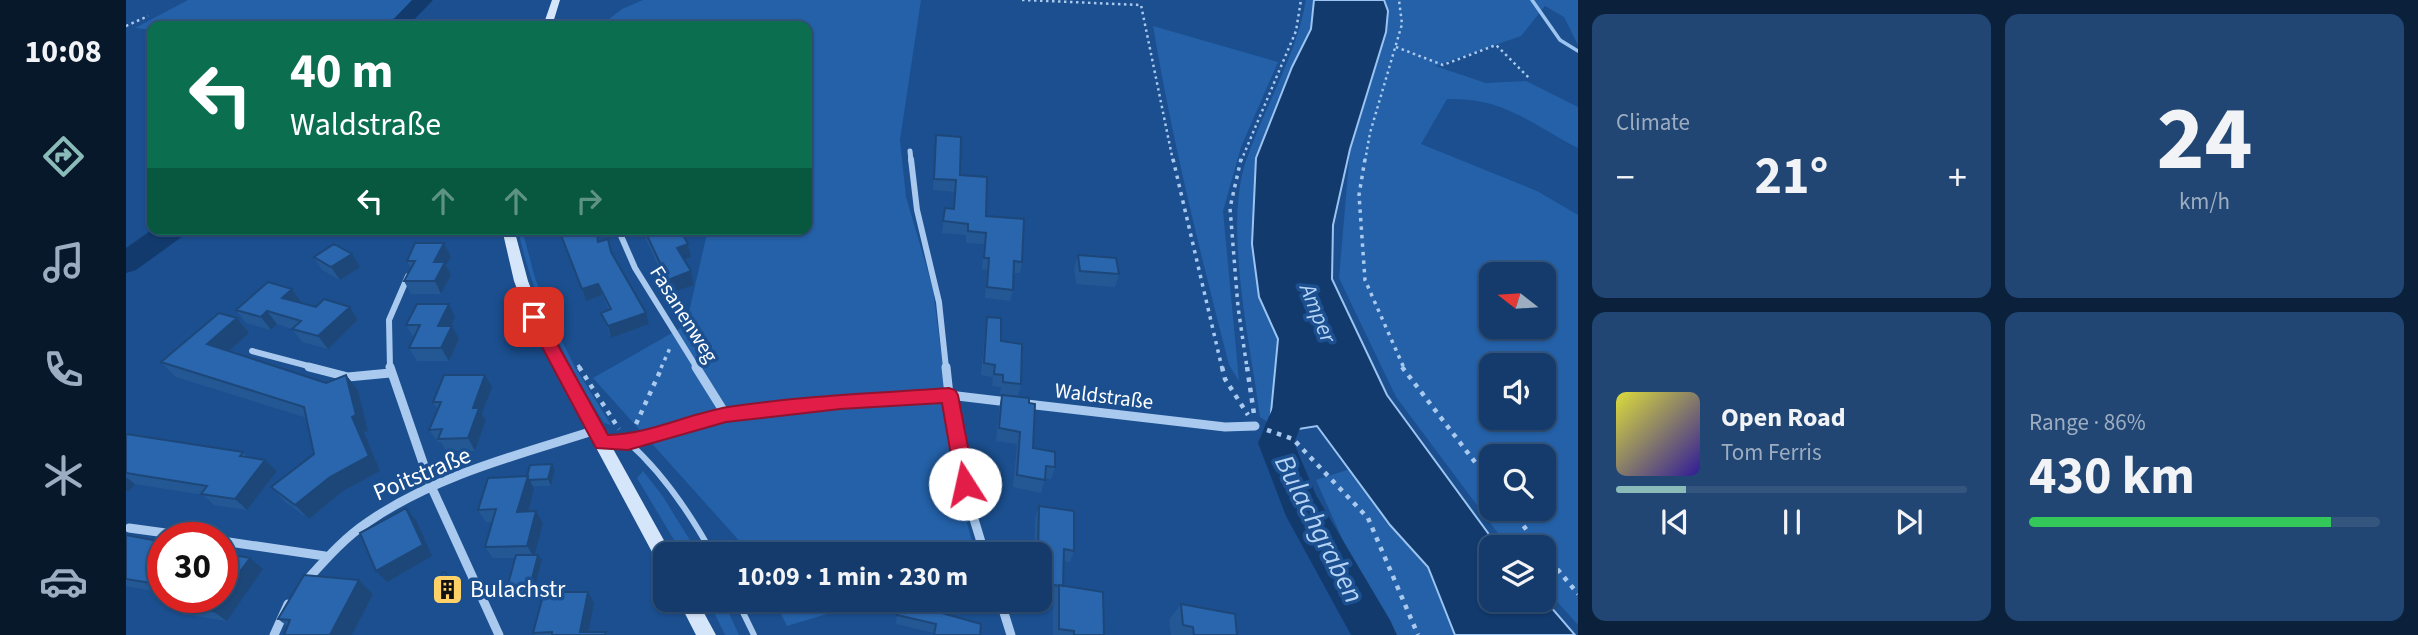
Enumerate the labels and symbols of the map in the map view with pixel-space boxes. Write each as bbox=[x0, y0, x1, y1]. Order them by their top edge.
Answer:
street label: Fasanenweg bbox=[642, 260, 726, 368]
north arrow bbox=[1479, 262, 1556, 340]
water label: Amper bbox=[1290, 277, 1345, 349]
pin bbox=[504, 287, 564, 347]
street label: Waldstraße bbox=[1053, 375, 1155, 417]
street label: Poitstraße bbox=[368, 438, 476, 510]
position arrow bbox=[928, 447, 1002, 521]
water label: Bulachgraben bbox=[1264, 448, 1374, 610]
speed limit sign: 30 bbox=[147, 522, 238, 613]
building icon: Bulachstr bbox=[430, 572, 464, 606]
place label: Bulachstr bbox=[470, 572, 566, 607]

